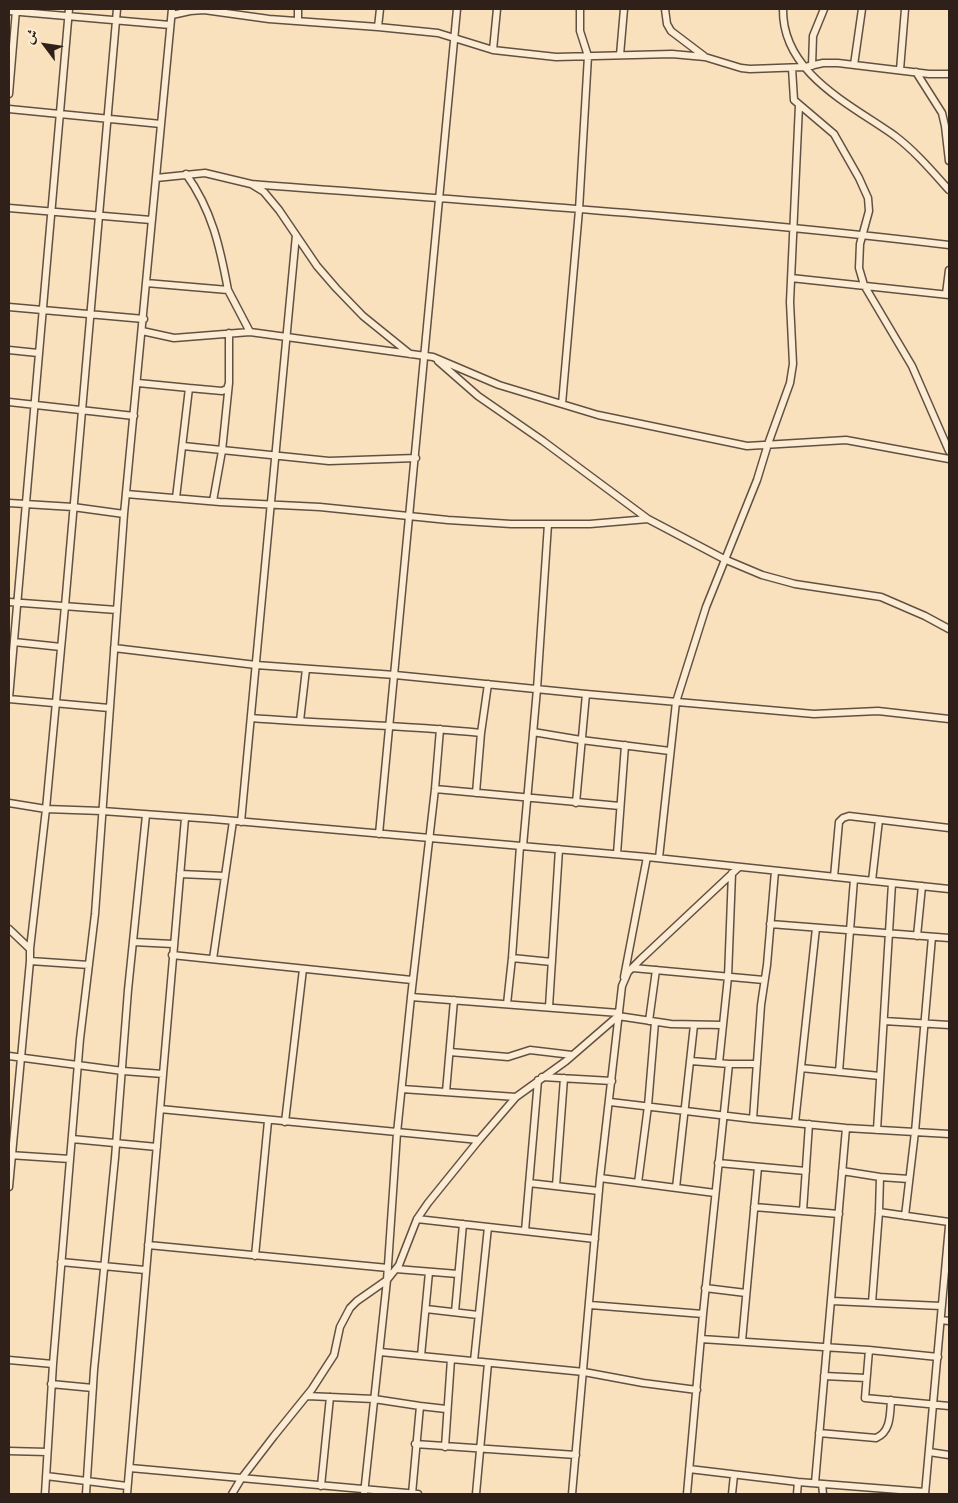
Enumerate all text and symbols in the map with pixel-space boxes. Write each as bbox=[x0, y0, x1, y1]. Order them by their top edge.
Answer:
north arrow bbox=[20, 20, 70, 70]
text: ش bbox=[20, 26, 43, 48]

